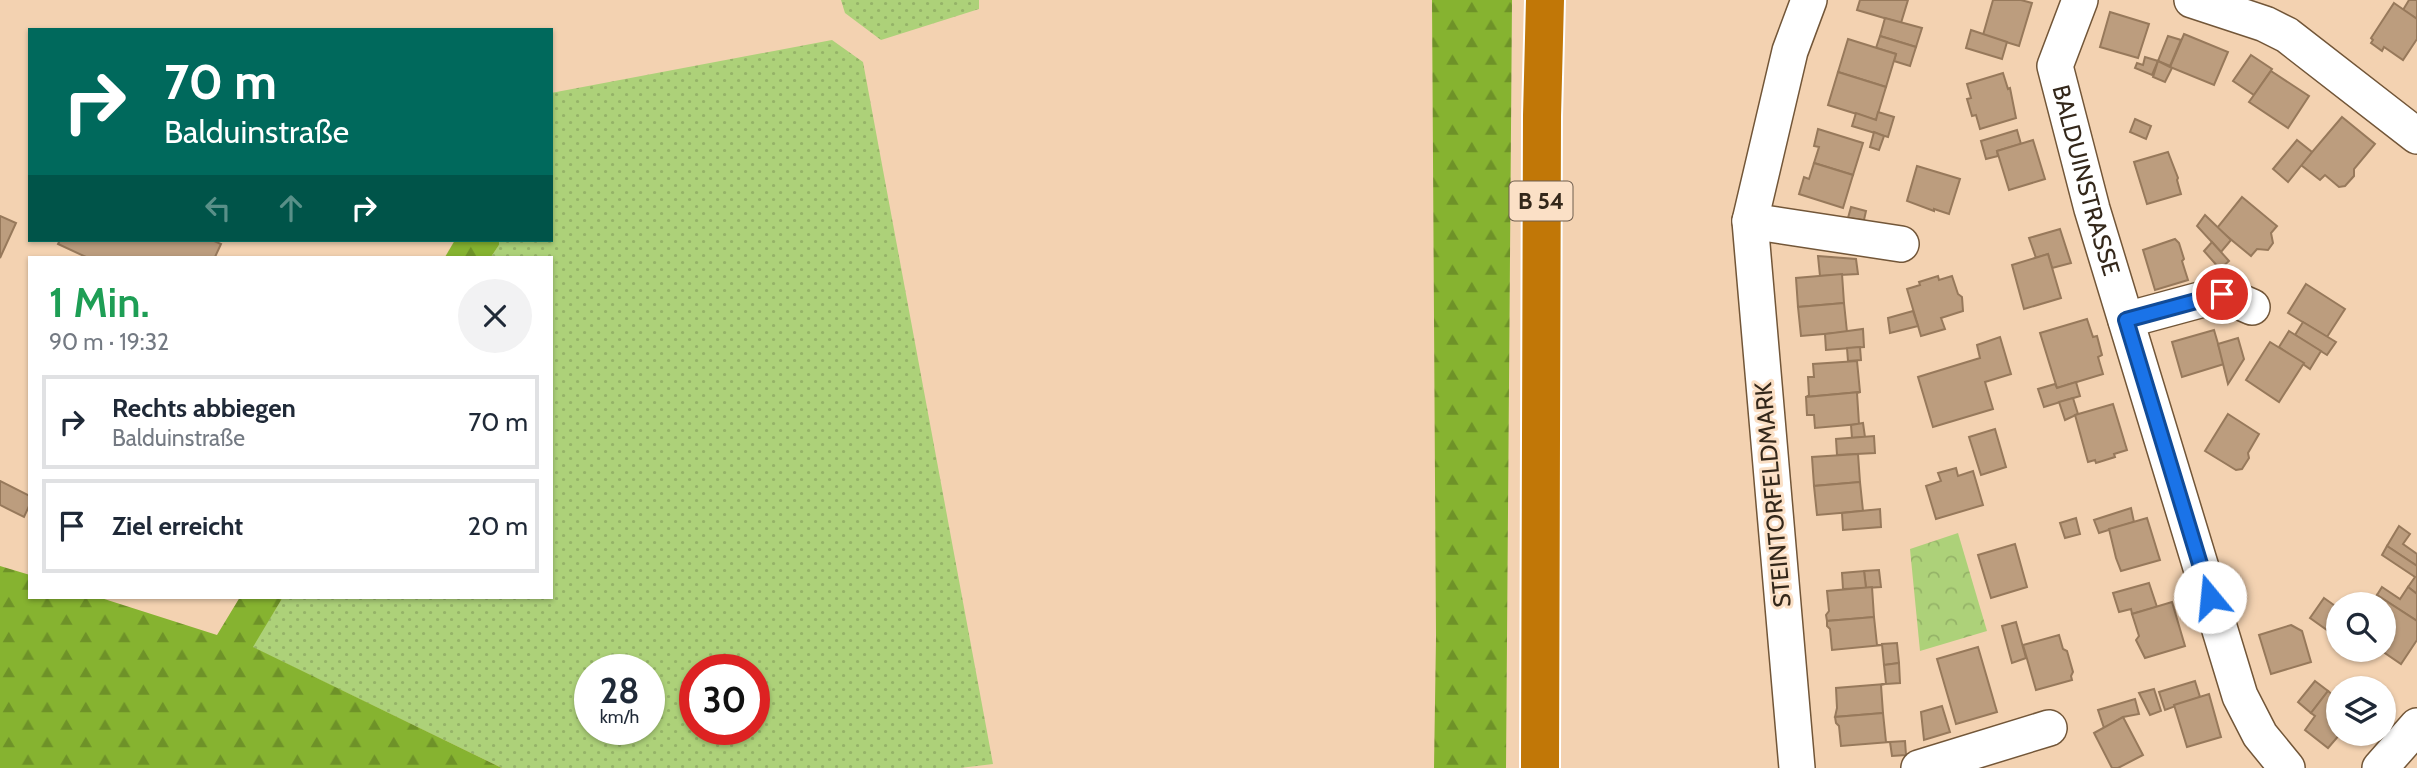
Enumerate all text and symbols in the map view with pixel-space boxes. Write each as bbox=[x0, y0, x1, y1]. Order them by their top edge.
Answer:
text: 70 m bbox=[164, 52, 277, 111]
icon: right bbox=[49, 56, 140, 147]
street label: BALDUINSTRASSE bbox=[2046, 82, 2126, 279]
text: Balduinstraße bbox=[164, 112, 349, 151]
road number: B 54 bbox=[1510, 182, 1572, 220]
icon: left bbox=[199, 189, 237, 227]
icon: ahead bbox=[272, 189, 310, 227]
icon: right bbox=[345, 189, 383, 227]
pin bbox=[2192, 264, 2252, 324]
icon: arrive bbox=[2203, 275, 2241, 313]
text: 1 Min. bbox=[49, 276, 150, 328]
button: close bbox=[458, 279, 532, 353]
text: 90 m · 19:32 bbox=[49, 328, 169, 356]
street label: STEINTORFELDMARK bbox=[1748, 381, 1797, 609]
text: Rechts abbiegen bbox=[112, 392, 296, 424]
icon: right bbox=[53, 403, 91, 441]
text: 70 m bbox=[468, 406, 528, 438]
text: Balduinstraße bbox=[112, 424, 245, 452]
icon: arrive bbox=[53, 507, 91, 545]
text: Ziel erreicht bbox=[112, 510, 243, 542]
text: 20 m bbox=[468, 510, 528, 542]
position arrow bbox=[2173, 560, 2247, 634]
map controls bbox=[2326, 592, 2396, 746]
button: search bbox=[2326, 592, 2396, 662]
speed limit sign: 30 bbox=[679, 654, 770, 745]
text: 28 bbox=[600, 669, 639, 712]
button: layers bbox=[2326, 676, 2396, 746]
text: km/h bbox=[600, 706, 639, 728]

